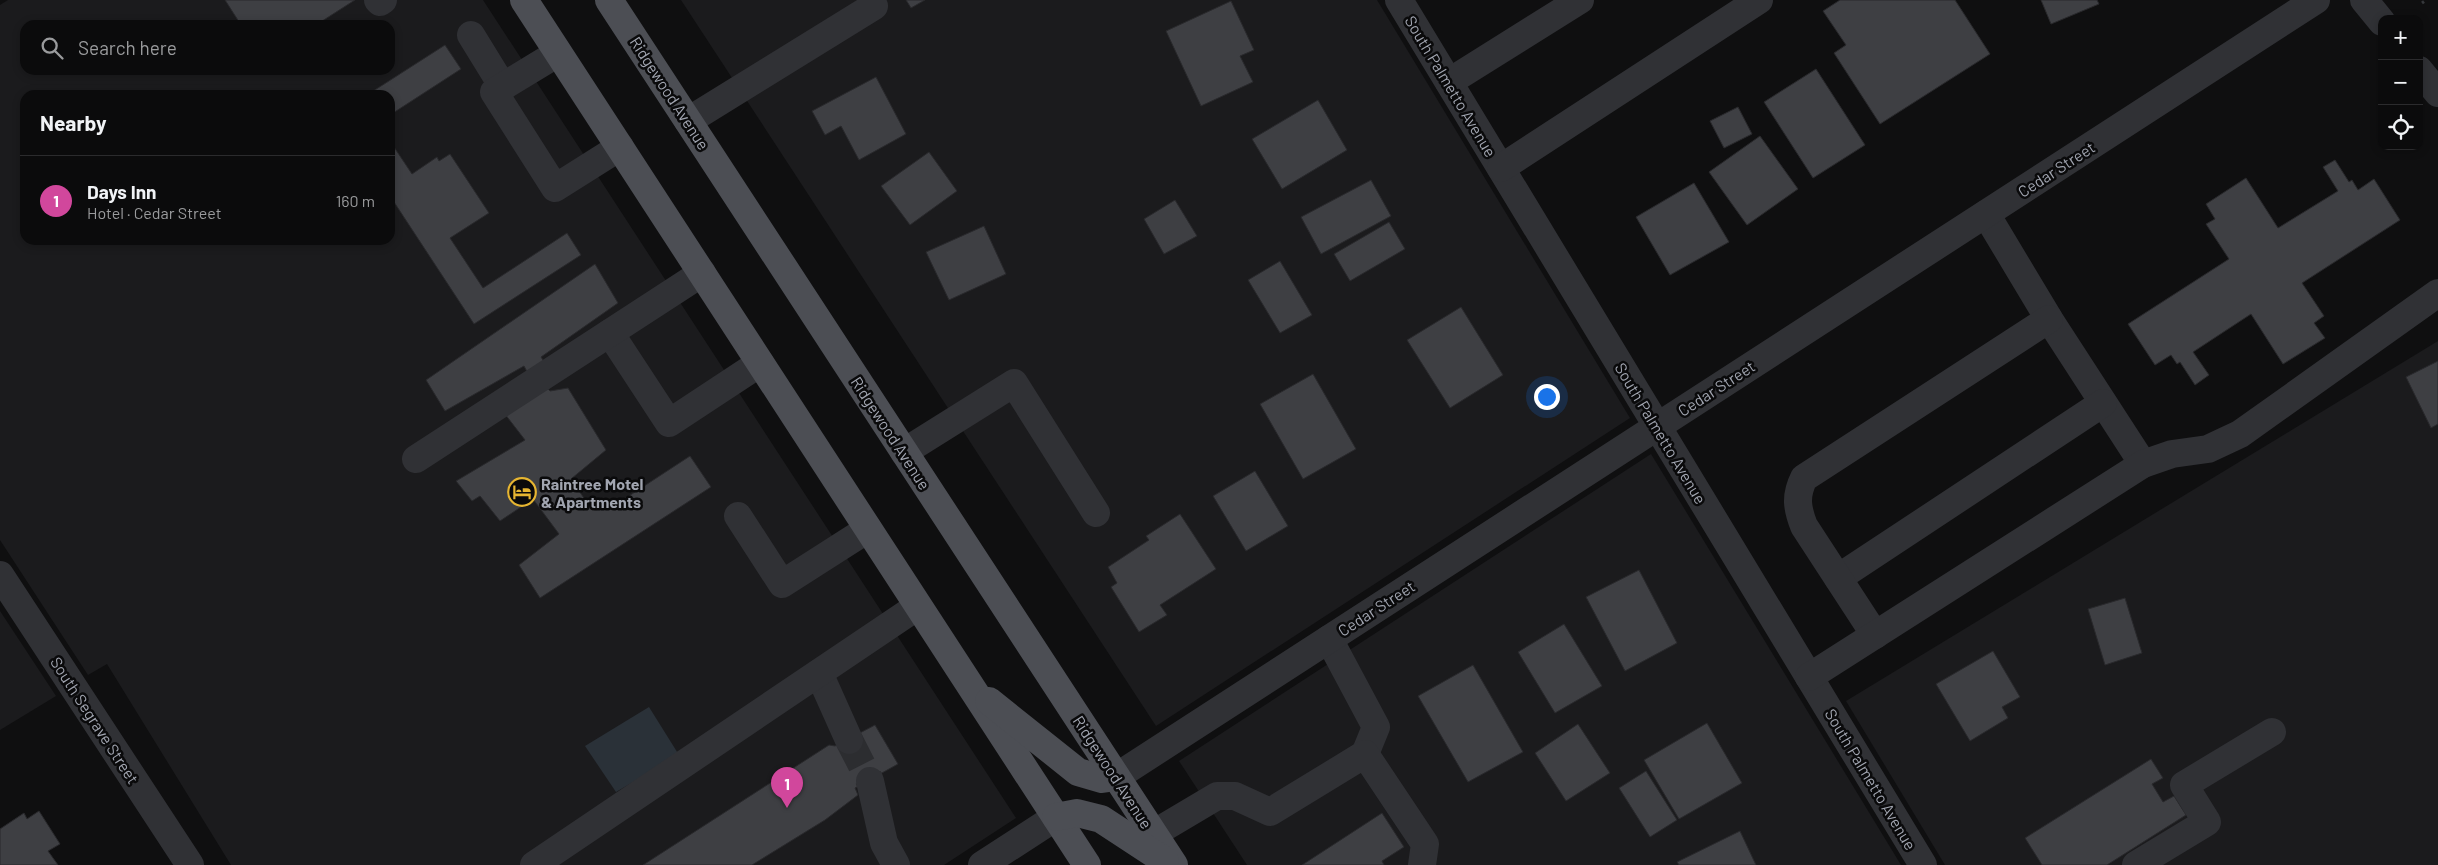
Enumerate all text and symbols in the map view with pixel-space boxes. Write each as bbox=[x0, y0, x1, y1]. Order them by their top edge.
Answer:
street label: South Palmetto Avenue bbox=[1401, 12, 1501, 160]
map controls bbox=[2378, 15, 2423, 150]
button: + bbox=[2378, 15, 2423, 60]
search box bbox=[20, 20, 395, 75]
street label: Ridgewood Avenue bbox=[626, 33, 714, 153]
icon: search bbox=[38, 34, 66, 62]
text: Search here bbox=[78, 36, 177, 59]
button: − bbox=[2378, 60, 2423, 105]
button: locate bbox=[2378, 105, 2423, 150]
text: Nearby bbox=[40, 110, 106, 135]
street label: Cedar Street bbox=[2014, 137, 2098, 201]
text: Days Inn bbox=[87, 180, 156, 203]
text: 1 bbox=[53, 191, 59, 210]
text: 160 m bbox=[336, 191, 375, 210]
text: Hotel · Cedar Street bbox=[87, 203, 221, 222]
street label: Cedar Street bbox=[1674, 356, 1758, 420]
street label: South Palmetto Avenue bbox=[1611, 359, 1711, 507]
street label: Ridgewood Avenue bbox=[847, 373, 935, 493]
your location bbox=[1534, 384, 1560, 410]
place label: Raintree Motel & Apartments bbox=[541, 474, 644, 511]
hotel icon: Raintree Motel & Apartments bbox=[507, 477, 537, 507]
street label: Cedar Street bbox=[1334, 576, 1418, 640]
street label: South Segrave Street bbox=[47, 653, 143, 787]
street label: South Palmetto Avenue bbox=[1821, 705, 1921, 853]
street label: Ridgewood Avenue bbox=[1069, 712, 1157, 832]
pin: 1 bbox=[771, 767, 803, 808]

